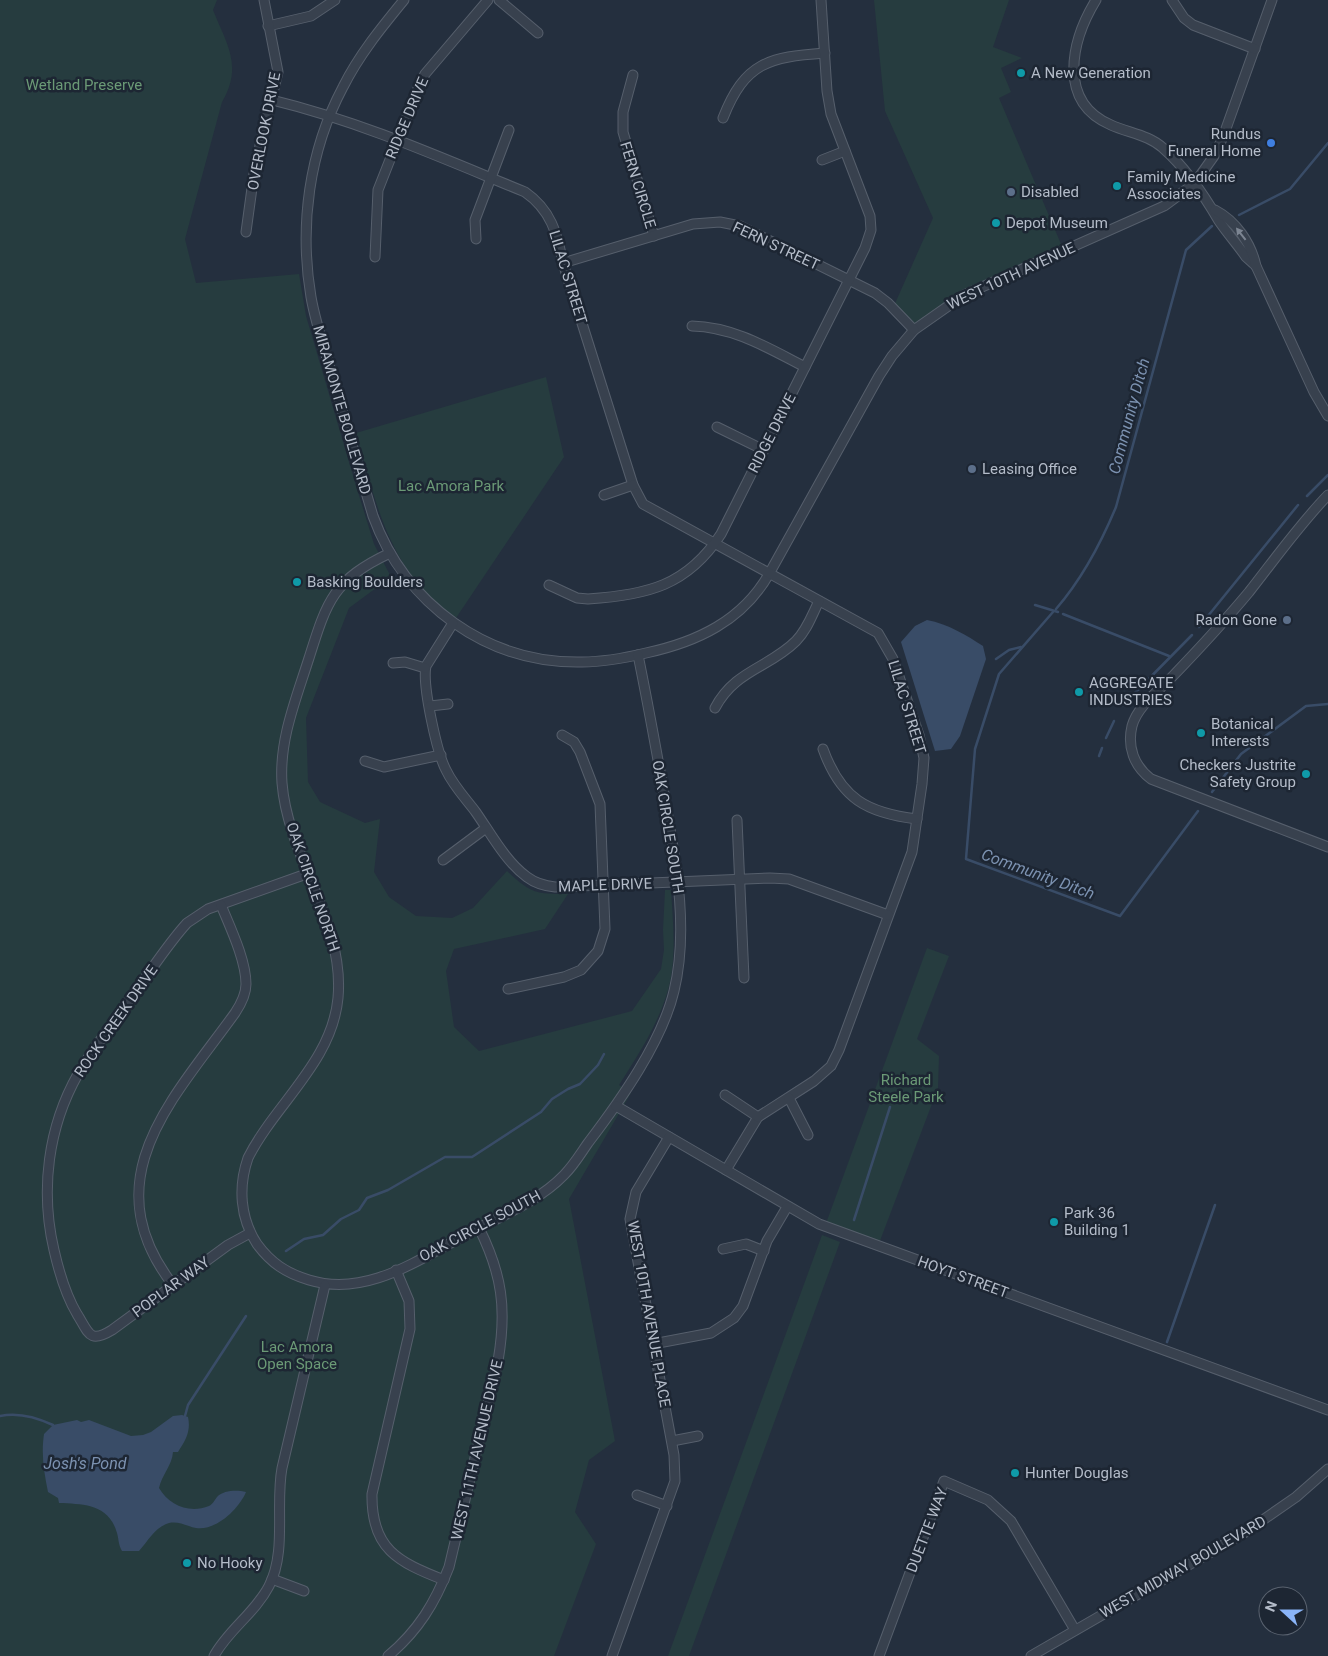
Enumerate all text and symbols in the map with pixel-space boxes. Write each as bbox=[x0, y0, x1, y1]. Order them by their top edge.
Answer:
place label: A New Generation bbox=[1031, 64, 1151, 82]
marker: A New Generation bbox=[1015, 67, 1027, 79]
street label: OVERLOOK DRIVE bbox=[244, 70, 284, 192]
street label: RIDGE DRIVE bbox=[382, 74, 432, 162]
park label: Wetland Preserve bbox=[26, 76, 142, 94]
place label: Rundus Funeral Home bbox=[1168, 125, 1261, 160]
marker: Rundus Funeral Home bbox=[1265, 137, 1277, 149]
street label: FERN CIRCLE bbox=[616, 139, 660, 231]
place label: Family Medicine Associates bbox=[1127, 168, 1235, 203]
marker: Family Medicine Associates bbox=[1111, 180, 1123, 192]
place label: Disabled bbox=[1021, 183, 1079, 201]
marker: Disabled bbox=[1005, 186, 1017, 198]
place label: Depot Museum bbox=[1006, 214, 1108, 232]
marker: Depot Museum bbox=[990, 217, 1002, 229]
street label: FERN STREET bbox=[730, 218, 822, 274]
street label: LILAC STREET bbox=[545, 228, 591, 326]
one-way arrow bbox=[1236, 228, 1247, 241]
street label: WEST 10TH AVENUE bbox=[944, 238, 1078, 314]
street label: MIRAMONTE BOULEVARD bbox=[309, 323, 375, 497]
water label: Community Ditch bbox=[1104, 356, 1154, 476]
street label: RIDGE DRIVE bbox=[744, 390, 800, 476]
place label: Leasing Office bbox=[982, 460, 1077, 478]
marker: Leasing Office bbox=[966, 463, 978, 475]
park label: Lac Amora Park bbox=[398, 477, 504, 495]
place label: Basking Boulders bbox=[307, 573, 423, 591]
marker: Basking Boulders bbox=[291, 576, 303, 588]
place label: Radon Gone bbox=[1196, 611, 1277, 629]
marker: Radon Gone bbox=[1281, 614, 1293, 626]
street label: LILAC STREET bbox=[884, 658, 930, 756]
place label: AGGREGATE INDUSTRIES bbox=[1089, 674, 1174, 709]
marker: AGGREGATE INDUSTRIES bbox=[1073, 686, 1085, 698]
place label: Botanical Interests bbox=[1211, 715, 1274, 750]
marker: Botanical Interests bbox=[1195, 727, 1207, 739]
place label: Checkers Justrite Safety Group bbox=[1179, 756, 1296, 791]
street label: OAK CIRCLE SOUTH bbox=[649, 759, 687, 895]
marker: Checkers Justrite Safety Group bbox=[1300, 768, 1312, 780]
street label: OAK CIRCLE NORTH bbox=[282, 820, 344, 954]
water label: Community Ditch bbox=[979, 845, 1097, 903]
street label: MAPLE DRIVE bbox=[558, 874, 653, 896]
street label: ROCK CREEK DRIVE bbox=[71, 961, 162, 1081]
park label: Richard Steele Park bbox=[868, 1071, 944, 1106]
street label: OAK CIRCLE SOUTH bbox=[416, 1186, 544, 1266]
place label: Park 36 Building 1 bbox=[1064, 1204, 1130, 1239]
marker: Park 36 Building 1 bbox=[1048, 1216, 1060, 1228]
street label: WEST 10TH AVENUE PLACE bbox=[624, 1219, 674, 1409]
street label: HOYT STREET bbox=[915, 1252, 1011, 1302]
street label: POPLAR WAY bbox=[129, 1253, 213, 1321]
park label: Lac Amora Open Space bbox=[257, 1338, 337, 1373]
street label: WEST 11TH AVENUE DRIVE bbox=[447, 1358, 507, 1542]
water label: Josh's Pond bbox=[43, 1454, 127, 1473]
place label: Hunter Douglas bbox=[1025, 1464, 1129, 1482]
marker: Hunter Douglas bbox=[1009, 1467, 1021, 1479]
street label: DUETTE WAY bbox=[903, 1485, 951, 1575]
street label: WEST MIDWAY BOULEVARD bbox=[1097, 1512, 1269, 1622]
place label: No Hooky bbox=[197, 1554, 263, 1572]
marker: No Hooky bbox=[181, 1557, 193, 1569]
north arrow bbox=[1258, 1586, 1308, 1636]
text: N bbox=[1262, 1599, 1280, 1614]

